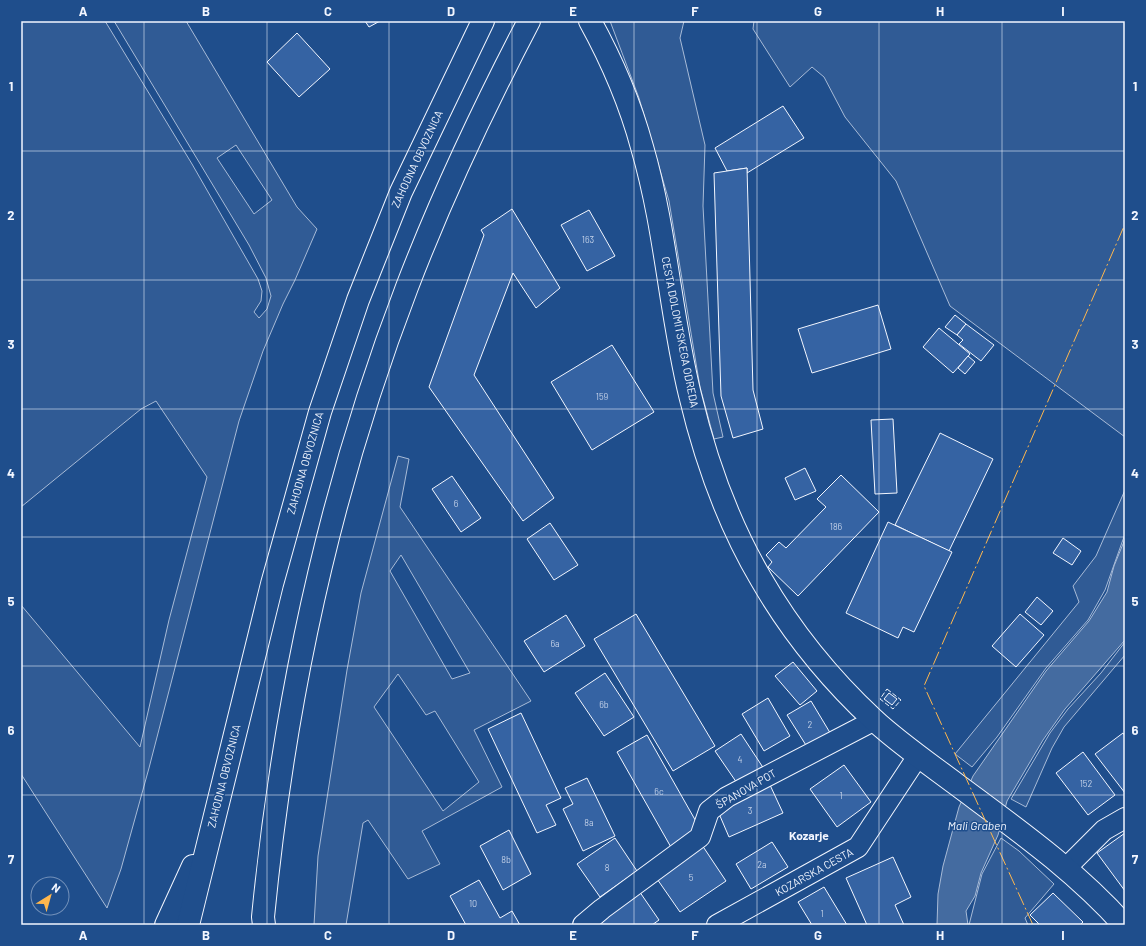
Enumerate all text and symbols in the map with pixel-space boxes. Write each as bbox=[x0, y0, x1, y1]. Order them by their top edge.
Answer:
text: A bbox=[79, 3, 88, 19]
text: B bbox=[202, 3, 210, 19]
text: C bbox=[324, 3, 332, 19]
text: D bbox=[447, 3, 455, 19]
text: E bbox=[569, 3, 577, 19]
text: F bbox=[691, 3, 699, 19]
text: G bbox=[814, 3, 822, 19]
text: H bbox=[936, 3, 944, 19]
text: I bbox=[1061, 3, 1065, 19]
text: 1 bbox=[9, 78, 13, 94]
text: 1 bbox=[1133, 78, 1137, 94]
street label: ZAHODNA OBVOZNICA bbox=[388, 108, 445, 210]
text: 2 bbox=[7, 207, 15, 223]
text: 2 bbox=[1131, 207, 1139, 223]
house number: 163 bbox=[582, 234, 595, 245]
street label: CESTA DOLOMITSKEGA ODREDA bbox=[659, 255, 702, 409]
text: 3 bbox=[7, 336, 15, 352]
text: 3 bbox=[1131, 336, 1139, 352]
house number: 159 bbox=[596, 391, 609, 402]
street label: ZAHODNA OBVOZNICA bbox=[284, 410, 325, 516]
text: 4 bbox=[7, 465, 15, 481]
text: 4 bbox=[1131, 465, 1139, 481]
house number: 6 bbox=[454, 498, 459, 509]
house number: 186 bbox=[830, 521, 843, 532]
text: 5 bbox=[7, 593, 15, 609]
text: 5 bbox=[1131, 593, 1139, 609]
house number: 6a bbox=[550, 638, 560, 649]
house number: 6b bbox=[599, 699, 609, 710]
house number: 2 bbox=[808, 719, 813, 730]
text: 6 bbox=[8, 722, 15, 738]
text: 6 bbox=[1132, 722, 1139, 738]
street label: ZAHODNA OBVOZNICA bbox=[204, 723, 243, 829]
house number: 4 bbox=[738, 754, 743, 765]
street label: ŠPANOVA POT bbox=[713, 766, 778, 811]
house number: 152 bbox=[1080, 778, 1092, 789]
house number: 6c bbox=[654, 786, 664, 797]
house number: 1 bbox=[839, 790, 843, 801]
house number: 3 bbox=[748, 805, 753, 816]
house number: 8a bbox=[584, 817, 594, 828]
water label: Mali Graben bbox=[948, 818, 1007, 832]
district label: Kozarje bbox=[789, 828, 829, 842]
street label: KOZARSKA CESTA bbox=[773, 845, 855, 898]
text: 7 bbox=[8, 851, 15, 867]
text: 7 bbox=[1132, 851, 1139, 867]
house number: 8b bbox=[501, 854, 511, 865]
house number: 2a bbox=[757, 859, 767, 870]
house number: 8 bbox=[605, 862, 610, 873]
house number: 5 bbox=[689, 872, 694, 883]
north arrow bbox=[30, 876, 70, 916]
text: N bbox=[49, 880, 63, 895]
house number: 10 bbox=[469, 898, 477, 909]
house number: 1 bbox=[820, 908, 824, 919]
text: A bbox=[79, 927, 88, 943]
text: B bbox=[202, 927, 210, 943]
text: C bbox=[324, 927, 332, 943]
text: D bbox=[447, 927, 455, 943]
text: E bbox=[569, 927, 577, 943]
text: F bbox=[691, 927, 699, 943]
text: G bbox=[814, 927, 822, 943]
text: H bbox=[936, 927, 944, 943]
text: I bbox=[1061, 927, 1065, 943]

